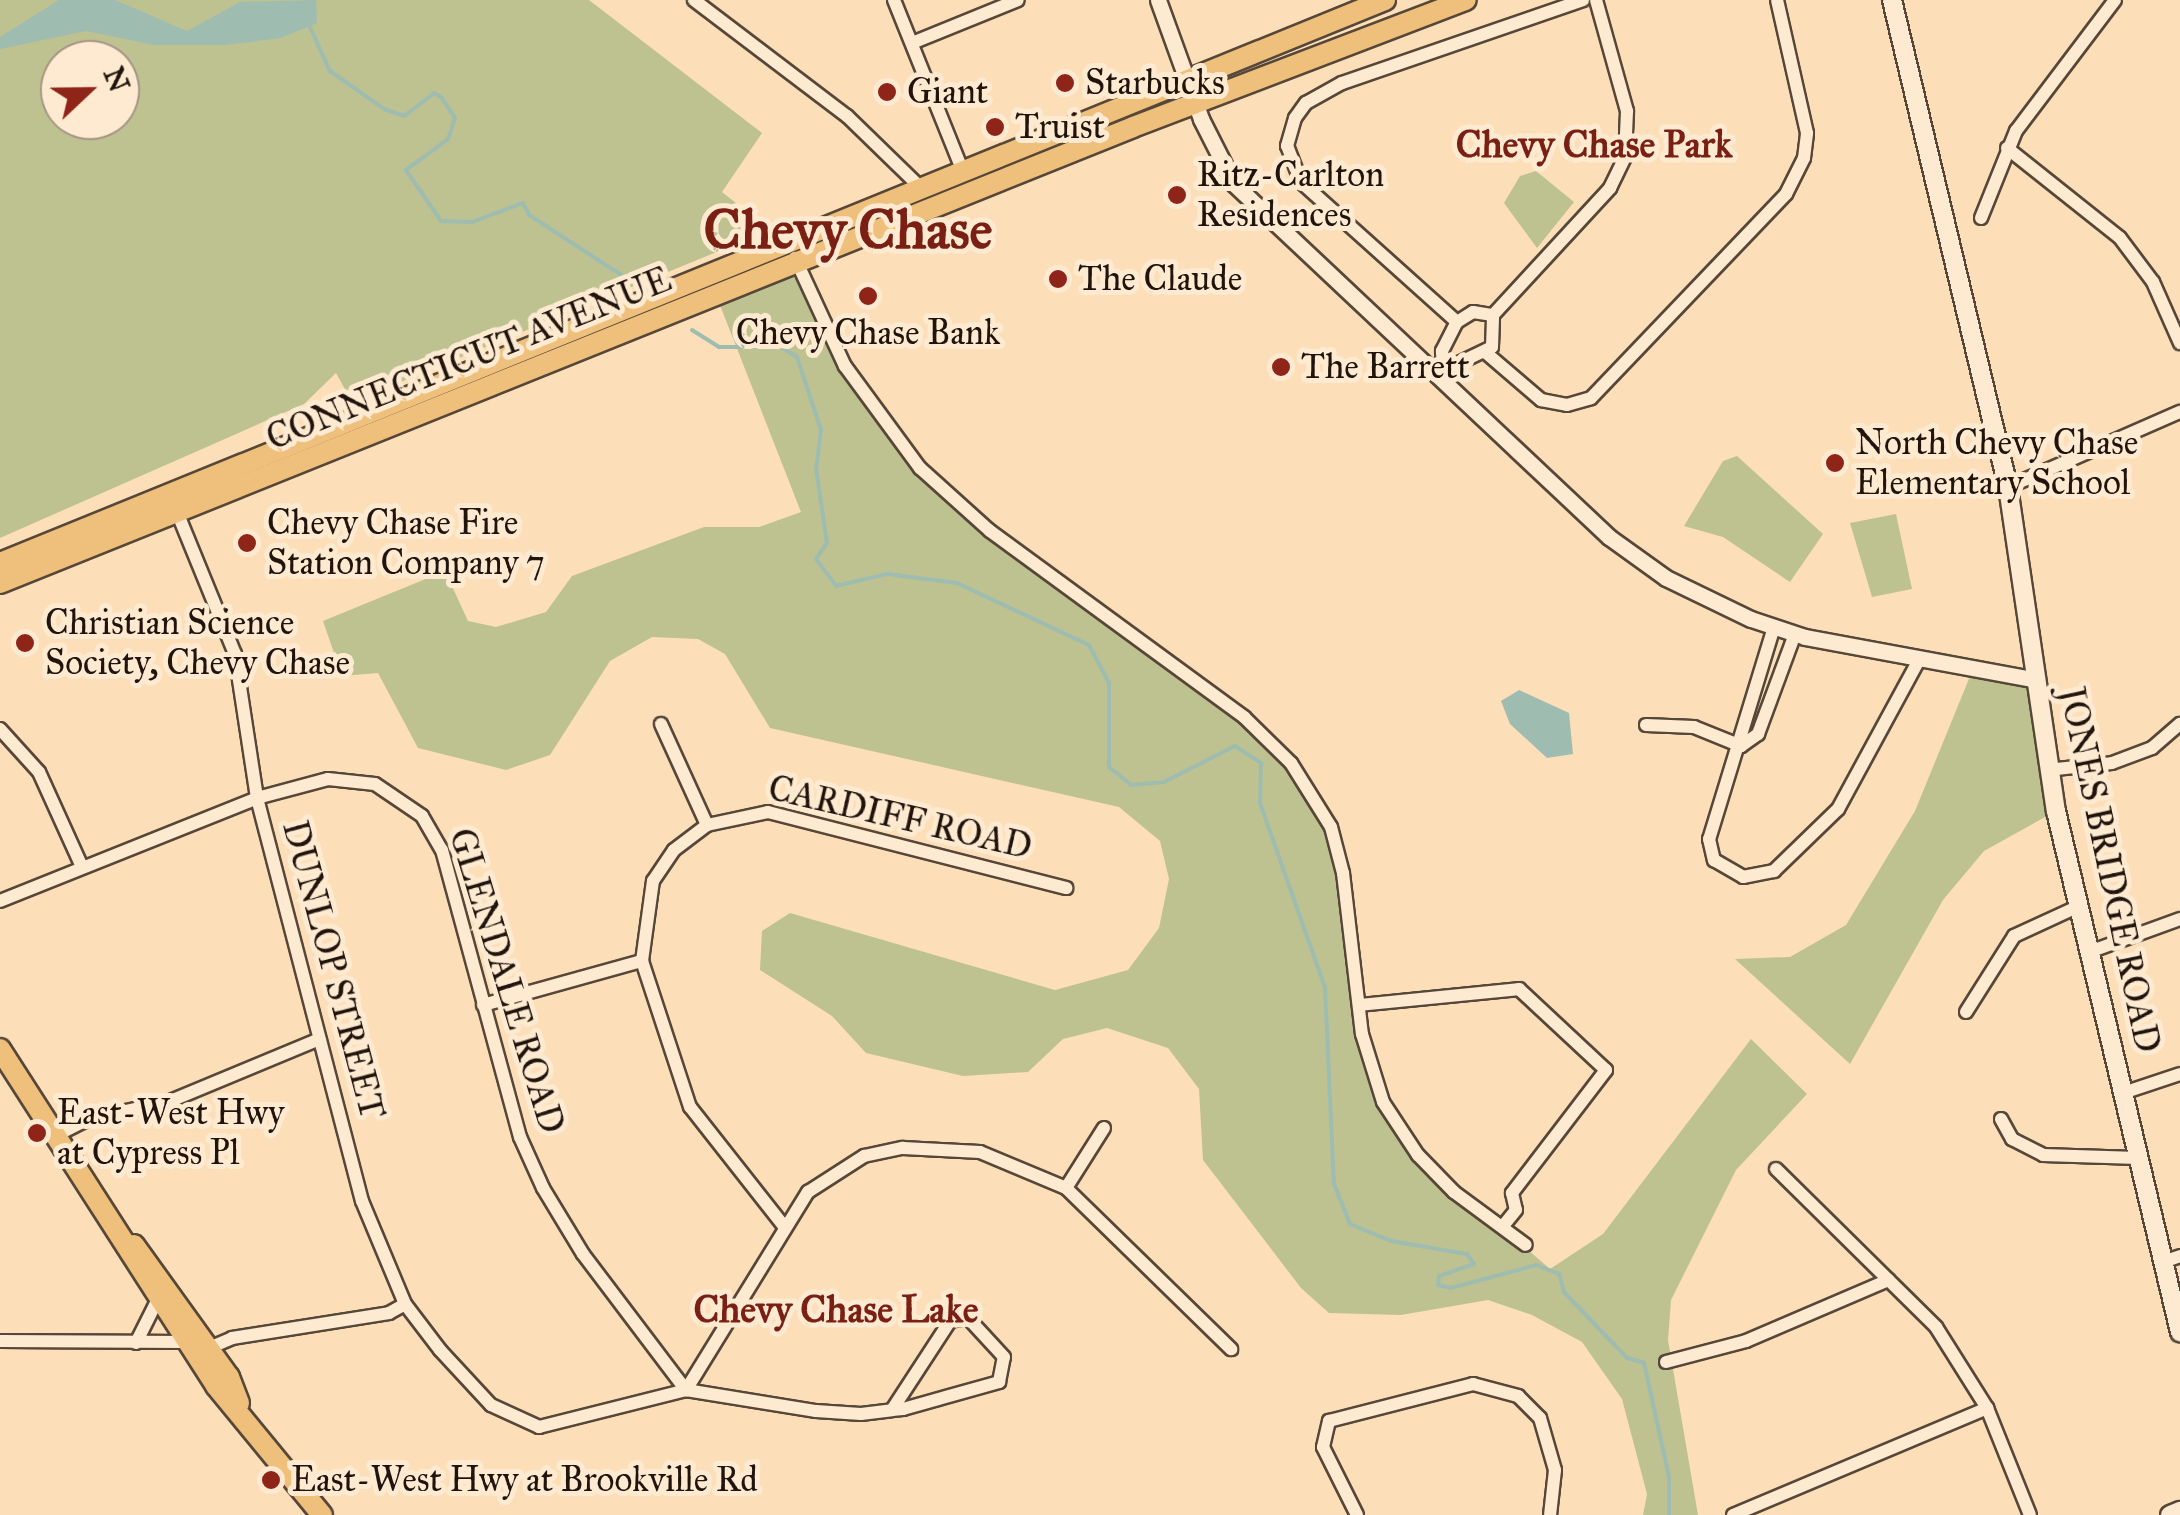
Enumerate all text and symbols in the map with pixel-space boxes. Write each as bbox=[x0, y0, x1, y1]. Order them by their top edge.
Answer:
north arrow bbox=[40, 40, 140, 140]
text: N bbox=[96, 62, 137, 97]
place label: Starbucks bbox=[1085, 62, 1225, 104]
place label: Giant bbox=[907, 71, 988, 113]
marker: Starbucks bbox=[1054, 72, 1076, 94]
marker: Giant bbox=[876, 81, 898, 103]
place label: Truist bbox=[1015, 106, 1105, 148]
marker: Truist bbox=[984, 116, 1006, 138]
district label: Chevy Chase Park bbox=[1456, 122, 1732, 168]
place label: Ritz-Carlton Residences bbox=[1197, 154, 1384, 236]
marker: Ritz-Carlton Residences bbox=[1166, 184, 1188, 206]
district label: Chevy Chase bbox=[703, 197, 993, 263]
street label: CONNECTICUT AVENUE bbox=[261, 258, 677, 460]
place label: The Claude bbox=[1078, 258, 1242, 300]
marker: The Claude bbox=[1047, 268, 1069, 290]
marker: Chevy Chase Bank bbox=[857, 285, 879, 307]
place label: Chevy Chase Bank bbox=[736, 312, 1000, 354]
place label: The Barrett bbox=[1301, 346, 1470, 388]
marker: The Barrett bbox=[1270, 356, 1292, 378]
place label: North Chevy Chase Elementary School bbox=[1855, 422, 2138, 504]
marker: North Chevy Chase Elementary School bbox=[1824, 452, 1846, 474]
place label: Chevy Chase Fire Station Company 7 bbox=[267, 502, 545, 584]
marker: Chevy Chase Fire Station Company 7 bbox=[236, 532, 258, 554]
place label: Christian Science Society, Chevy Chase bbox=[45, 602, 350, 684]
marker: Christian Science Society, Chevy Chase bbox=[14, 632, 36, 654]
street label: JONES BRIDGE ROAD bbox=[2050, 684, 2168, 1056]
street label: CARDIFF ROAD bbox=[764, 767, 1036, 869]
street label: DUNLOP STREET bbox=[273, 816, 393, 1124]
street label: GLENDALE ROAD bbox=[440, 824, 572, 1138]
place label: East-West Hwy at Cypress Pl bbox=[57, 1092, 284, 1174]
marker: East-West Hwy at Cypress Pl bbox=[26, 1122, 48, 1144]
district label: Chevy Chase Lake bbox=[693, 1287, 979, 1333]
place label: East-West Hwy at Brookville Rd bbox=[291, 1459, 758, 1501]
marker: East-West Hwy at Brookville Rd bbox=[260, 1469, 282, 1491]

